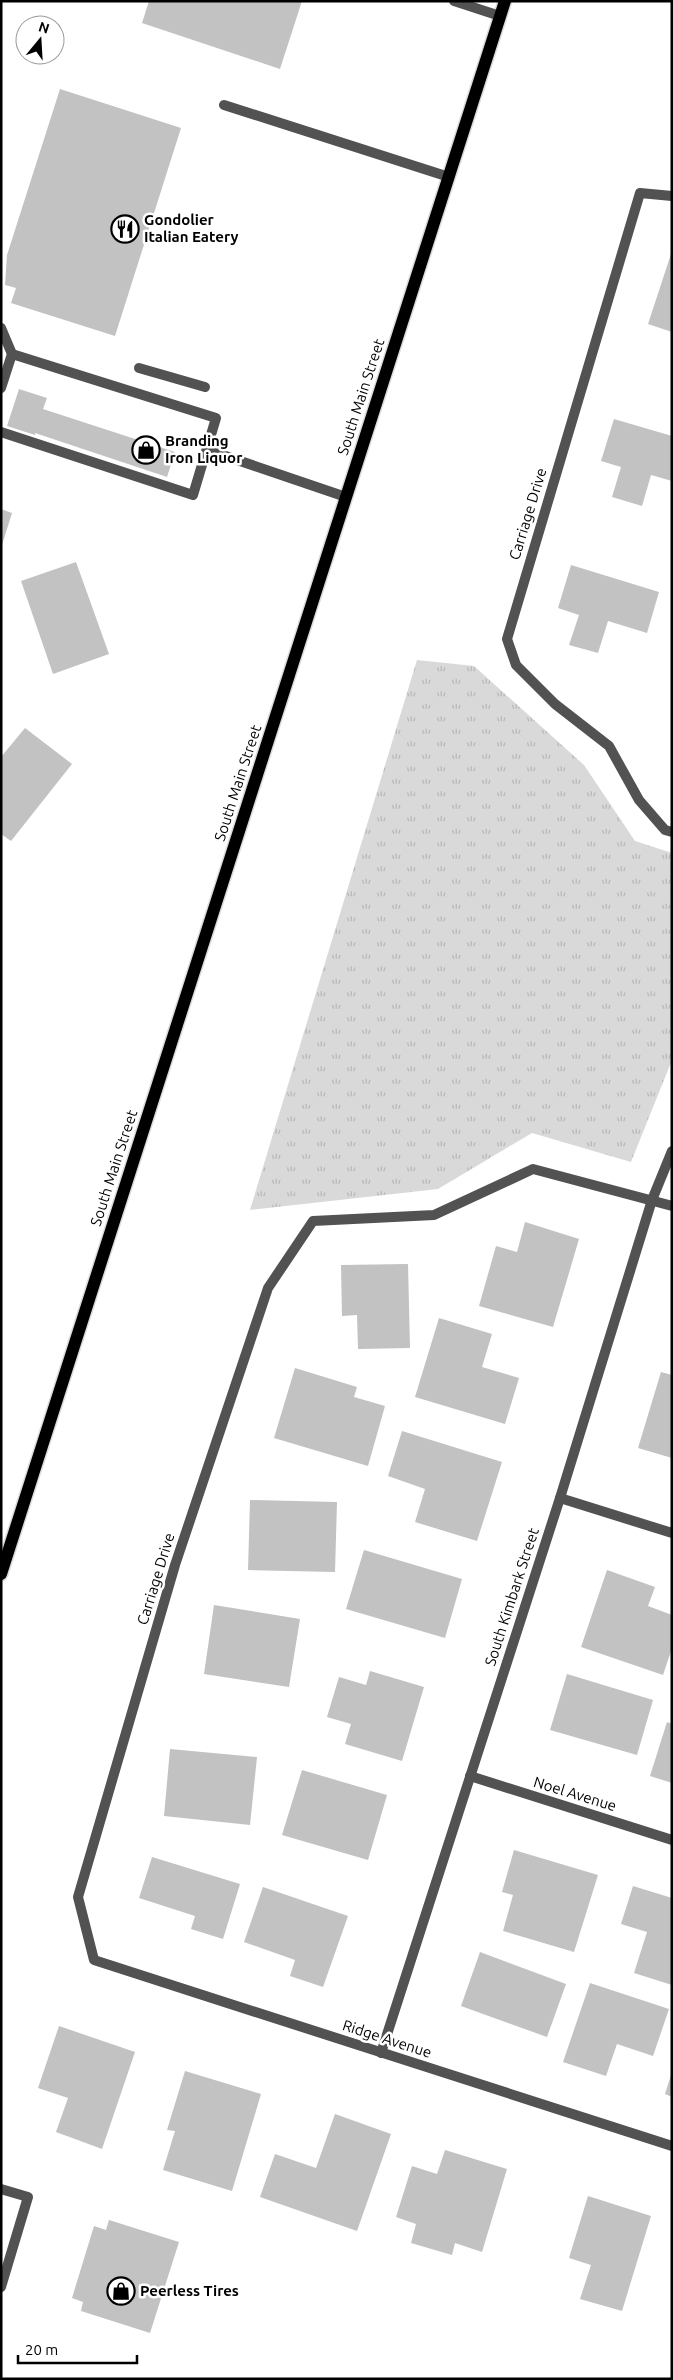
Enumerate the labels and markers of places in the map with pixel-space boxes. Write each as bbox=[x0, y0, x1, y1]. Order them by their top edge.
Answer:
place label: Gondolier Italian Eatery bbox=[144, 211, 238, 245]
restaurant icon: Gondolier Italian Eatery bbox=[110, 214, 140, 244]
place label: Branding Iron Liquor bbox=[165, 432, 243, 466]
shop icon: Branding Iron Liquor bbox=[131, 435, 161, 465]
shop icon: Peerless Tires bbox=[106, 2276, 136, 2306]
place label: Peerless Tires bbox=[140, 2282, 239, 2299]

